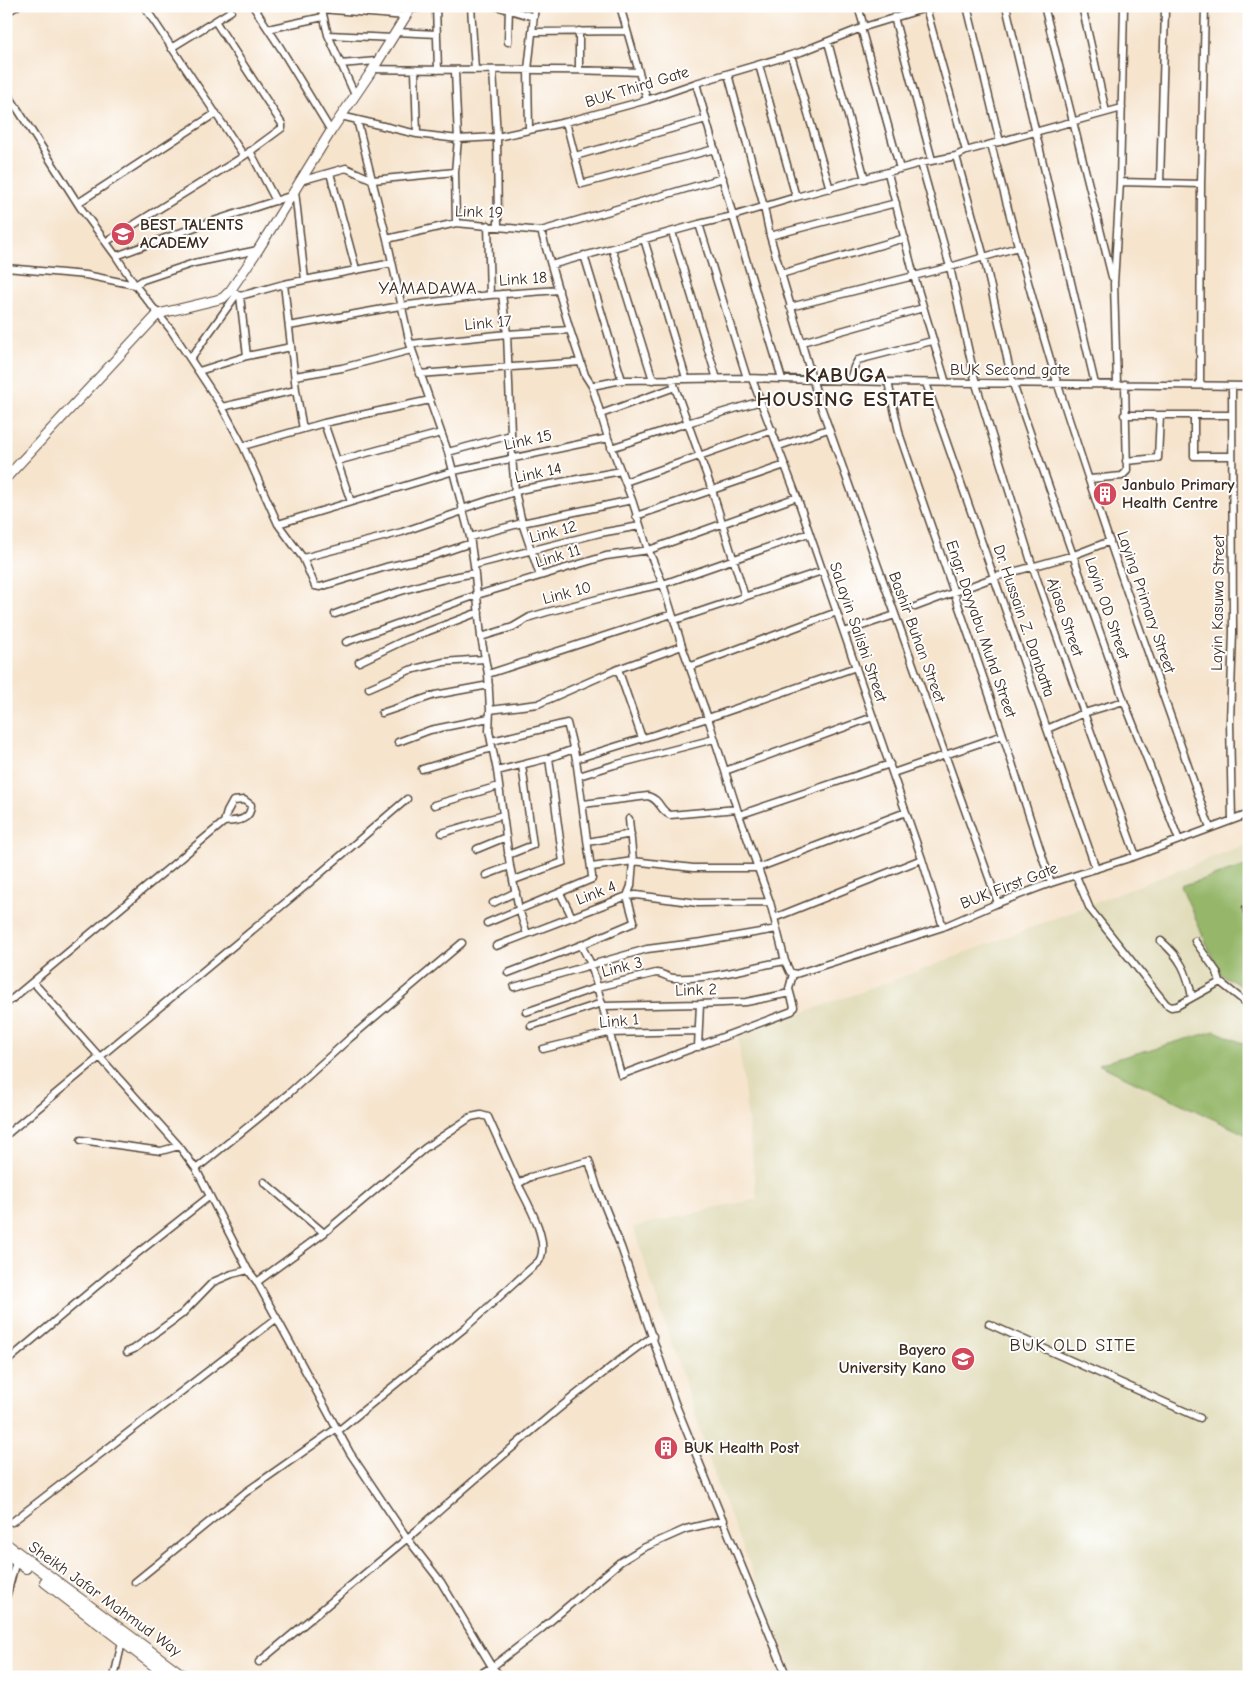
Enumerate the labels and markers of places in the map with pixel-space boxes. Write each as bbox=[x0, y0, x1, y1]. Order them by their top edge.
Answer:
place label: BEST TALENTS ACADEMY bbox=[140, 216, 243, 252]
school or university icon: BEST TALENTS ACADEMY bbox=[110, 221, 136, 247]
place label: Janbulo Primary Health Centre bbox=[1122, 476, 1235, 512]
building icon: Janbulo Primary Health Centre bbox=[1092, 481, 1118, 507]
place label: Bayero University Kano bbox=[839, 1341, 946, 1377]
school or university icon: Bayero University Kano bbox=[950, 1346, 976, 1372]
building icon: BUK Health Post bbox=[653, 1435, 679, 1461]
place label: BUK Health Post bbox=[684, 1439, 800, 1457]

